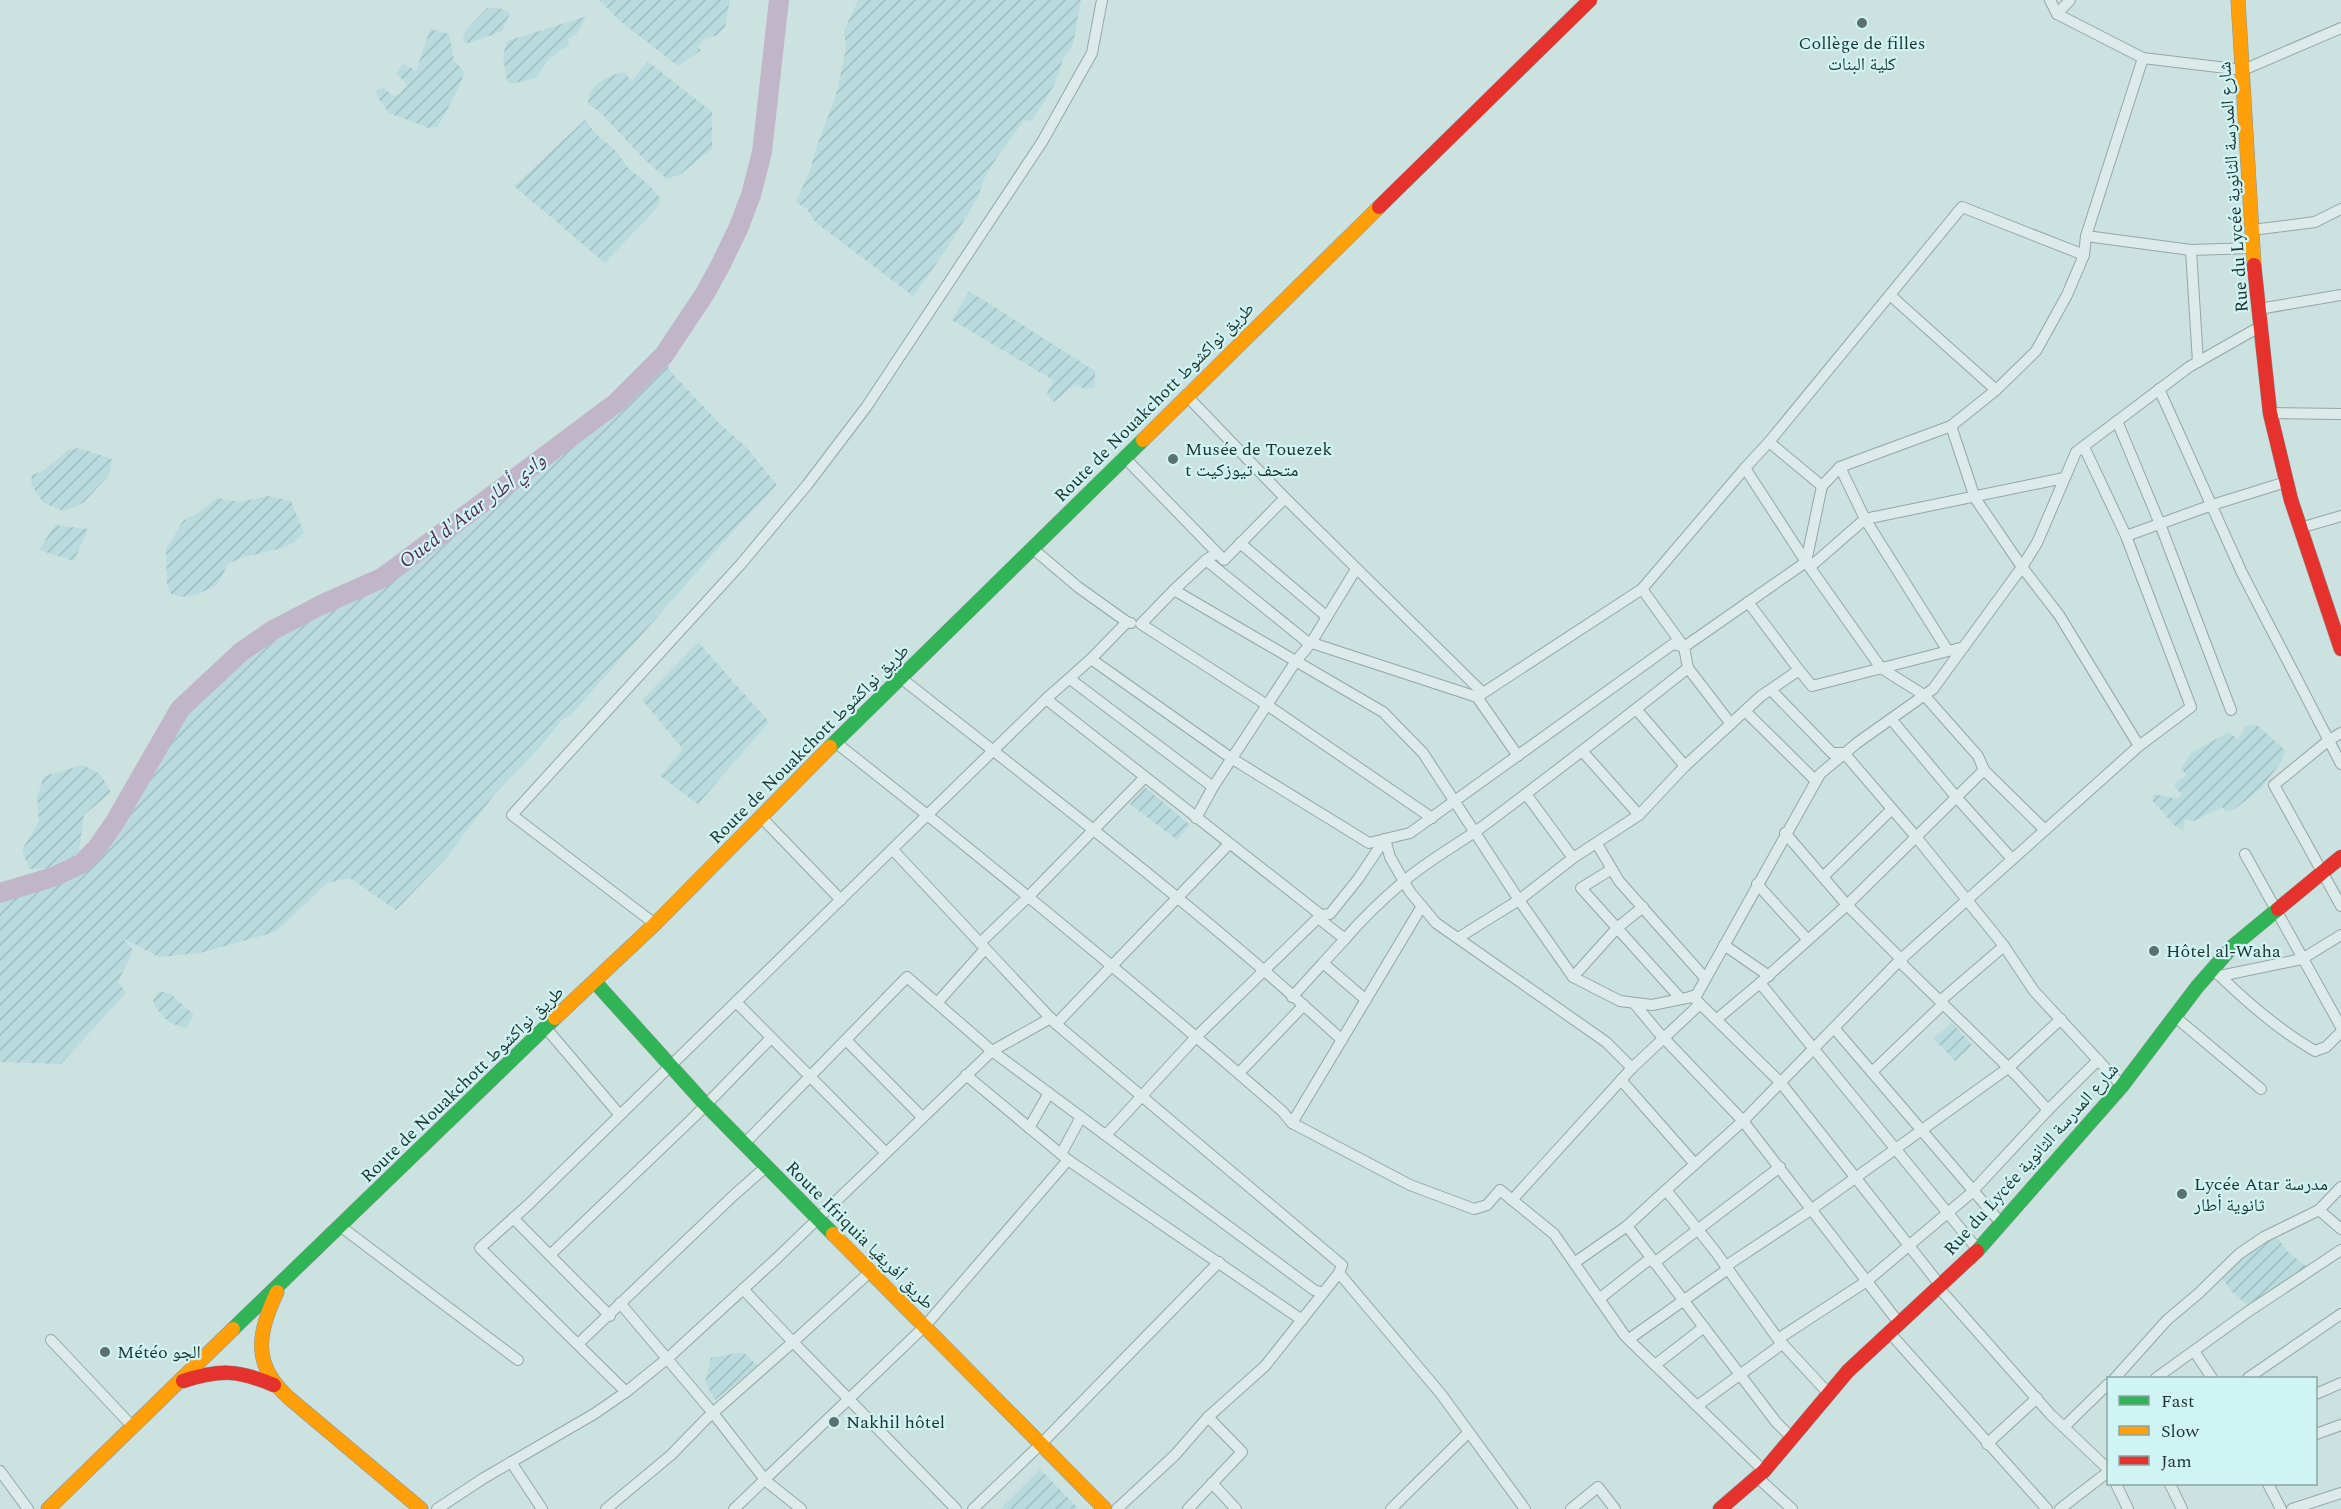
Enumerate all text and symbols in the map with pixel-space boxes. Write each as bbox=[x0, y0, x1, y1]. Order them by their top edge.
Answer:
marker: Collège de filles كلية البنات bbox=[1855, 16, 1869, 30]
place label: Collège de filles كلية البنات bbox=[1798, 30, 1926, 78]
street label: Rue du Lycée شارع المدرسة الثانوية bbox=[2211, 61, 2256, 313]
street label: Route de Nouakchott طريق نواكشوط bbox=[1048, 296, 1261, 509]
place label: Musée de Touezek t متحف تيوزكيت bbox=[1185, 436, 1332, 484]
water label: Oued d'Atar وادي أطار bbox=[393, 446, 552, 576]
marker: Musée de Touezek t متحف تيوزكيت bbox=[1166, 452, 1180, 466]
street label: Route de Nouakchott طريق نواكشوط bbox=[703, 638, 916, 851]
place label: Hôtel al-Waha bbox=[2166, 938, 2281, 965]
marker: Hôtel al-Waha bbox=[2147, 944, 2161, 958]
street label: Route de Nouakchott طريق نواكشوط bbox=[354, 979, 570, 1189]
street label: Rue du Lycée شارع المدرسة الثانوية bbox=[1937, 1057, 2125, 1262]
street label: Route Ifriquia طريق أفريقيا bbox=[779, 1155, 940, 1316]
place label: Lycée Atar مدرسة ثانوية أطار bbox=[2193, 1171, 2328, 1219]
marker: Lycée Atar مدرسة ثانوية أطار bbox=[2175, 1187, 2189, 1201]
place label: Météo الجو bbox=[117, 1339, 201, 1366]
marker: Météo الجو bbox=[98, 1345, 112, 1359]
legend bbox=[2107, 1377, 2317, 1485]
text: Fast bbox=[2161, 1388, 2194, 1415]
place label: Nakhil hôtel bbox=[846, 1409, 945, 1436]
marker: Nakhil hôtel bbox=[827, 1415, 841, 1429]
text: Slow bbox=[2161, 1418, 2200, 1445]
text: Jam bbox=[2161, 1448, 2192, 1475]

